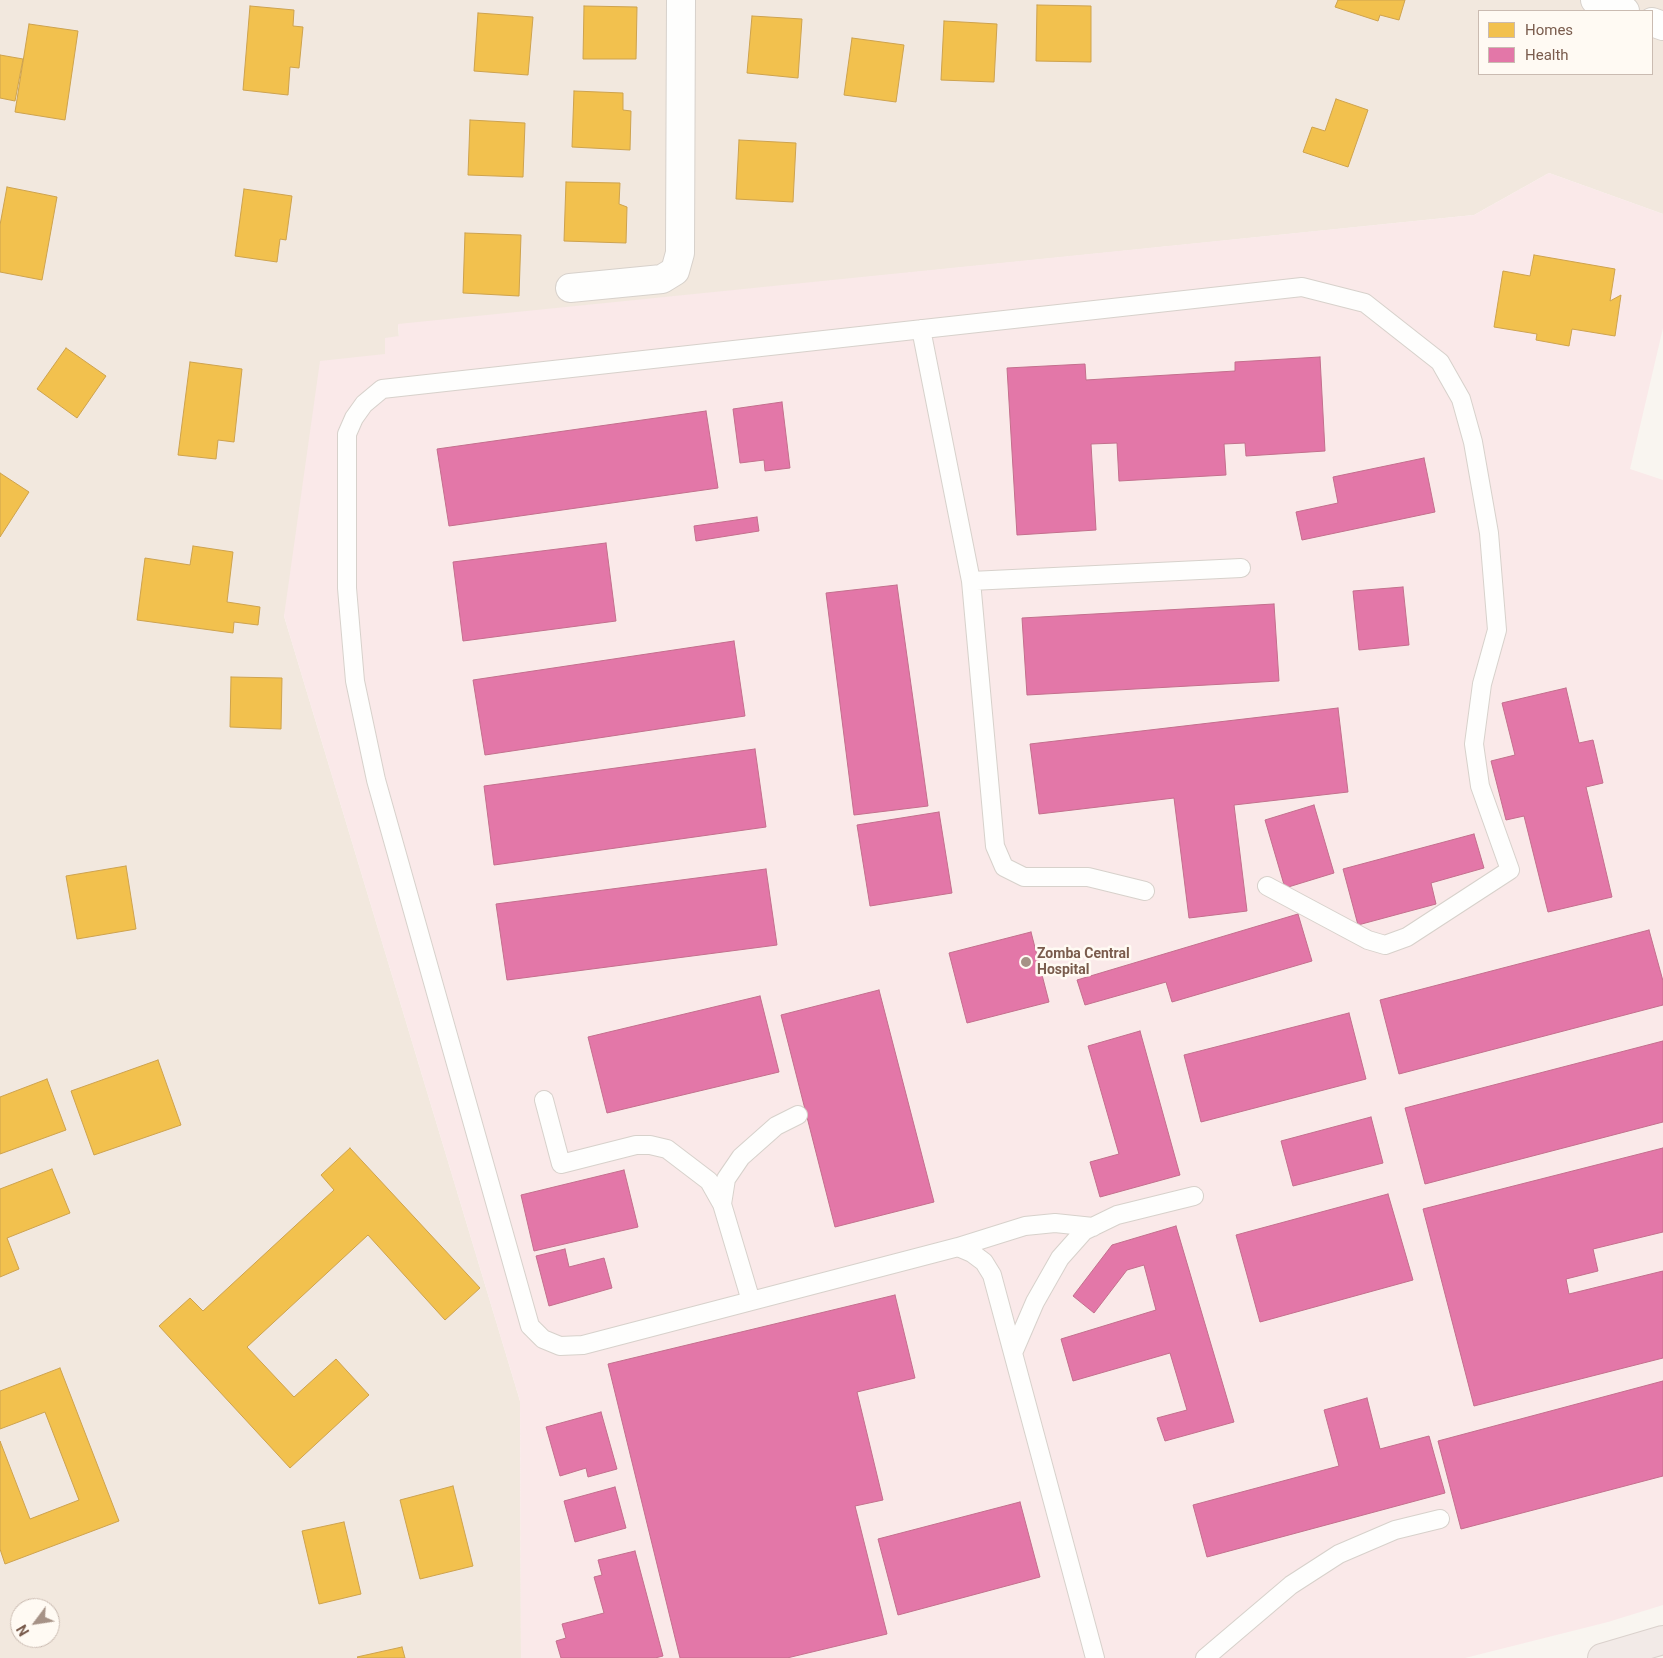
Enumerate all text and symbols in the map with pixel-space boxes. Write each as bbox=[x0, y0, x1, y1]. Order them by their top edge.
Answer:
legend bbox=[1478, 10, 1653, 75]
text: Homes bbox=[1525, 21, 1573, 39]
text: Health bbox=[1525, 46, 1569, 64]
place label: Zomba Central Hospital bbox=[1037, 946, 1130, 979]
marker: Zomba Central Hospital bbox=[1019, 955, 1033, 969]
north arrow bbox=[10, 1598, 60, 1648]
text: N bbox=[14, 1622, 32, 1639]

